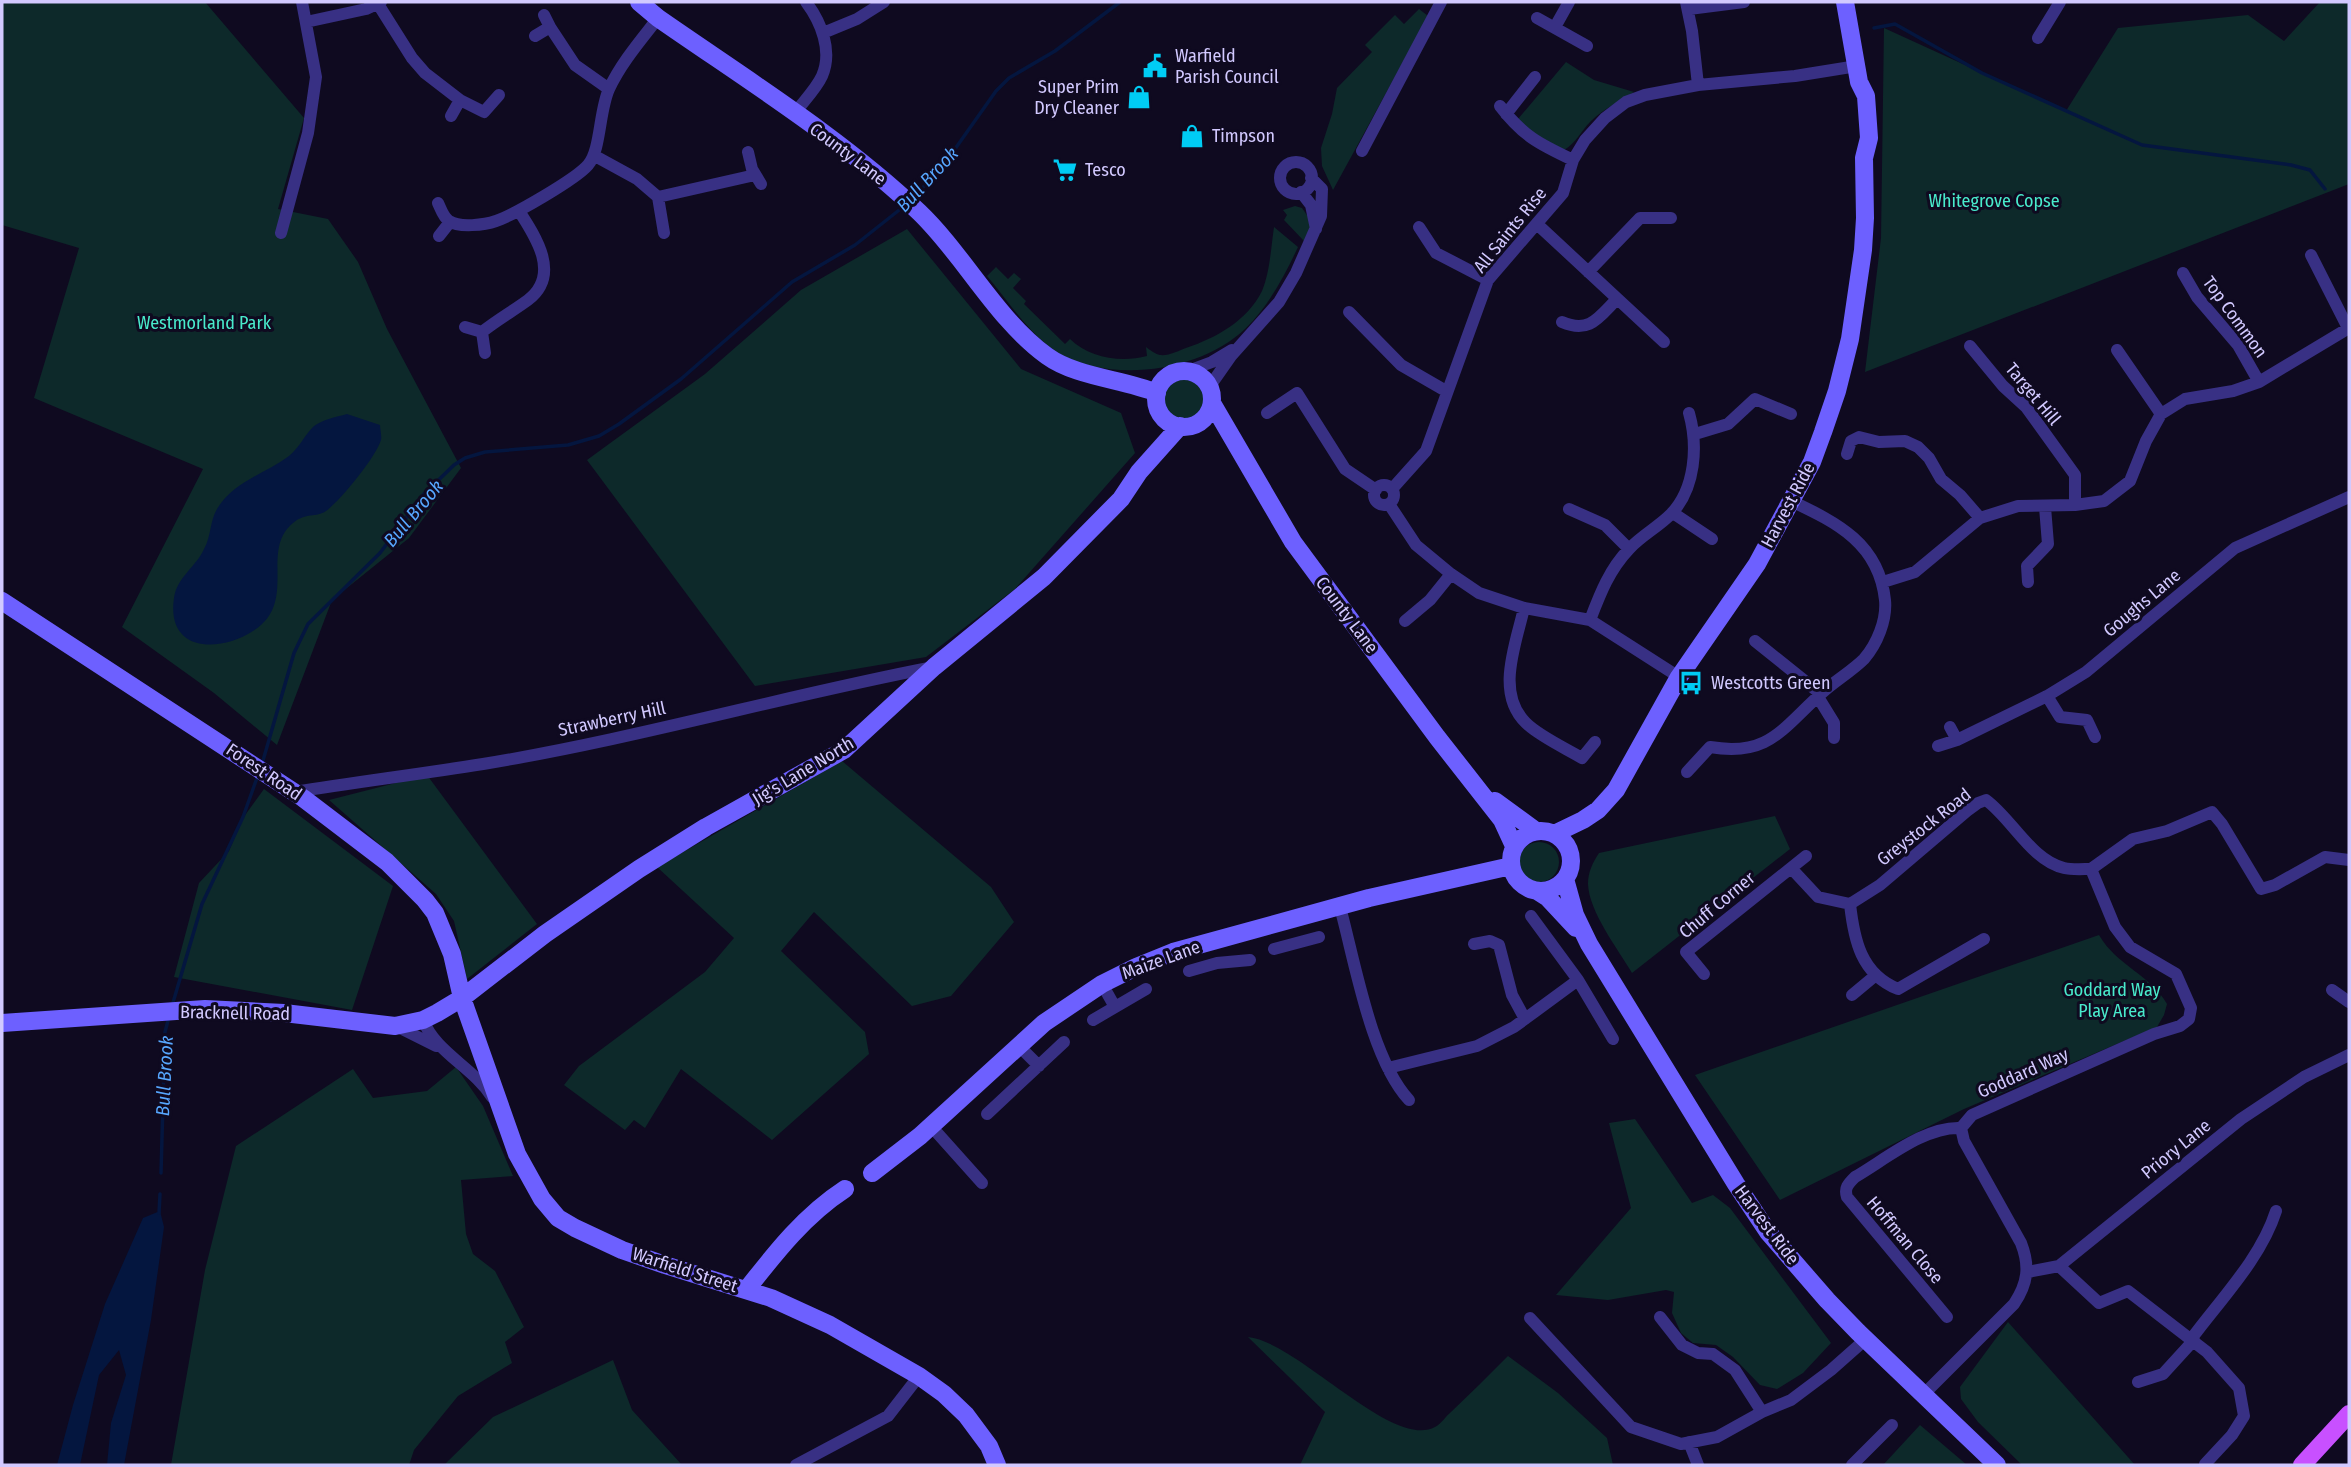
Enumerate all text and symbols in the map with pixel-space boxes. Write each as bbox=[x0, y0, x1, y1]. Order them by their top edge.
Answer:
place label: Warfield Parish Council bbox=[1175, 45, 1279, 88]
public building icon: Warfield Parish Council bbox=[1141, 52, 1169, 80]
place label: Super Prim Dry Cleaner bbox=[1034, 76, 1120, 119]
shop icon: Super Prim Dry Cleaner bbox=[1125, 83, 1153, 111]
street label: County Lane bbox=[805, 118, 891, 190]
shop icon: Timpson bbox=[1178, 122, 1206, 150]
place label: Timpson bbox=[1212, 125, 1275, 147]
water label: Bull Brook bbox=[892, 142, 963, 217]
supermarket icon: Tesco bbox=[1051, 156, 1079, 184]
place label: Tesco bbox=[1085, 159, 1126, 181]
street label: All Saints Rise bbox=[1469, 183, 1551, 277]
park label: Whitegrove Copse bbox=[1928, 190, 2060, 212]
street label: Top Common bbox=[2198, 272, 2272, 362]
park label: Westmorland Park bbox=[137, 312, 272, 334]
street label: Target Hill bbox=[2001, 358, 2065, 430]
street label: Harvest Ride bbox=[1756, 458, 1820, 551]
water label: Bull Brook bbox=[379, 475, 448, 552]
street label: Goughs Lane bbox=[2099, 564, 2185, 642]
street label: County Lane bbox=[1311, 572, 1383, 658]
bus stop icon: Westcotts Green bbox=[1677, 669, 1705, 697]
place label: Westcotts Green bbox=[1711, 672, 1830, 694]
street label: Strawberry Hill bbox=[556, 697, 668, 741]
street label: Jig's Lane North bbox=[748, 732, 858, 810]
street label: Forest Road bbox=[222, 739, 306, 805]
street label: Greystock Road bbox=[1873, 783, 1975, 871]
street label: Chuff Corner bbox=[1675, 866, 1760, 943]
street label: Maize Lane bbox=[1119, 936, 1203, 984]
park label: Goddard Way Play Area bbox=[2063, 979, 2161, 1022]
street label: Bracknell Road bbox=[180, 1001, 290, 1025]
water label: Bull Brook bbox=[151, 1035, 178, 1117]
street label: Goddard Way bbox=[1974, 1043, 2072, 1103]
street label: Priory Lane bbox=[2137, 1114, 2215, 1184]
street label: Harvest Ride bbox=[1730, 1181, 1804, 1269]
street label: Hoffman Close bbox=[1862, 1192, 1948, 1288]
street label: Warfield Street bbox=[630, 1243, 740, 1297]

